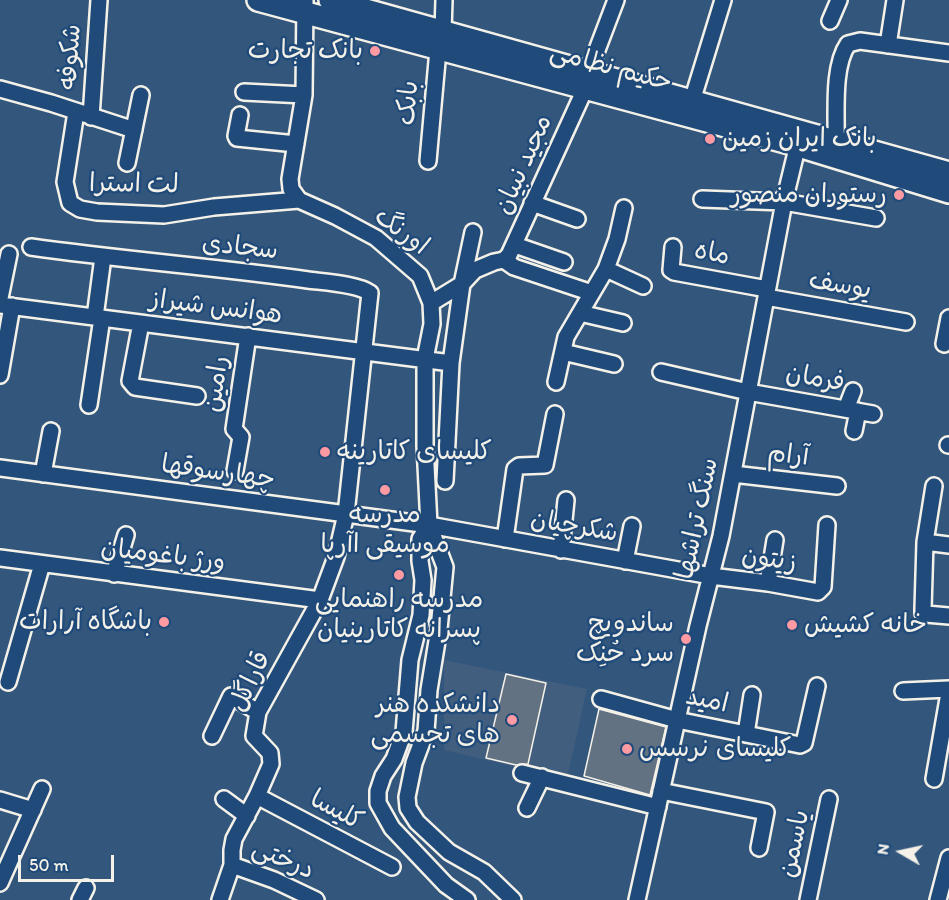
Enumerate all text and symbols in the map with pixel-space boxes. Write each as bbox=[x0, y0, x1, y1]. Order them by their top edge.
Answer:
street label: شکوفه bbox=[53, 23, 89, 91]
place label: بانک تجارت bbox=[248, 35, 363, 67]
street label: حکیم نظامی bbox=[547, 37, 675, 99]
marker: بانک تجارت bbox=[368, 44, 382, 58]
street label: بابک bbox=[391, 79, 427, 127]
street label: مجید نبیان bbox=[488, 110, 560, 220]
place label: بانک ایران زمین bbox=[722, 123, 877, 155]
marker: بانک ایران زمین bbox=[703, 132, 717, 146]
street label: لت استرا bbox=[89, 169, 179, 201]
place label: رستوران منصور bbox=[731, 179, 887, 211]
marker: رستوران منصور bbox=[892, 188, 906, 202]
street label: اورنگ bbox=[368, 201, 434, 263]
street label: سجادی bbox=[200, 228, 280, 268]
street label: ماه bbox=[692, 235, 732, 273]
street label: یوسف bbox=[806, 265, 874, 307]
street label: هوانس شیراز bbox=[148, 284, 284, 332]
street label: رامین bbox=[198, 354, 236, 414]
street label: فرمان bbox=[783, 358, 847, 400]
place label: کلیسای کاتارینه bbox=[337, 436, 492, 468]
street label: آرام bbox=[766, 438, 810, 474]
marker: کلیسای کاتارینه bbox=[318, 445, 332, 459]
street label: چهارسوقها bbox=[159, 450, 277, 496]
street label: سنگ تراشها bbox=[670, 455, 726, 583]
marker: مدرسه موسیقی اآرپا bbox=[378, 483, 392, 497]
place label: مدرسه موسیقی اآرپا bbox=[320, 499, 450, 560]
street label: شکرچیان bbox=[528, 504, 620, 550]
street label: ورژ باغومیان bbox=[99, 533, 227, 579]
street label: زیتون bbox=[739, 541, 799, 579]
marker: مدرسه راهنمایی پسرانه کاتارینیان bbox=[392, 568, 406, 582]
place label: مدرسه راهنمایی پسرانه کاتارینیان bbox=[315, 584, 483, 646]
place label: باشگاه آرارات bbox=[19, 606, 152, 638]
place label: ساندویچ سرد حُنِک bbox=[576, 608, 674, 670]
place label: خانه کشیش bbox=[804, 609, 927, 641]
marker: باشگاه آرارات bbox=[157, 615, 171, 629]
marker: خانه کشیش bbox=[785, 618, 799, 632]
marker: ساندویچ سرد حُنِک bbox=[679, 632, 693, 646]
street label: قاراگل bbox=[223, 647, 279, 717]
street label: امید bbox=[683, 681, 731, 721]
place label: دانشکده هنر های تجسمی bbox=[370, 689, 500, 750]
marker: دانشکده هنر های تجسمی bbox=[505, 713, 519, 727]
place label: کلیسای نرسس bbox=[639, 733, 791, 765]
marker: کلیسای نرسس bbox=[620, 742, 634, 756]
street label: کلیسا bbox=[304, 784, 368, 838]
street label: یاسمن bbox=[773, 807, 817, 881]
north arrow bbox=[871, 822, 931, 882]
street label: درختی bbox=[247, 833, 319, 887]
text: N bbox=[872, 842, 893, 856]
scale bar bbox=[21, 843, 117, 881]
text: 50 m bbox=[29, 854, 69, 876]

